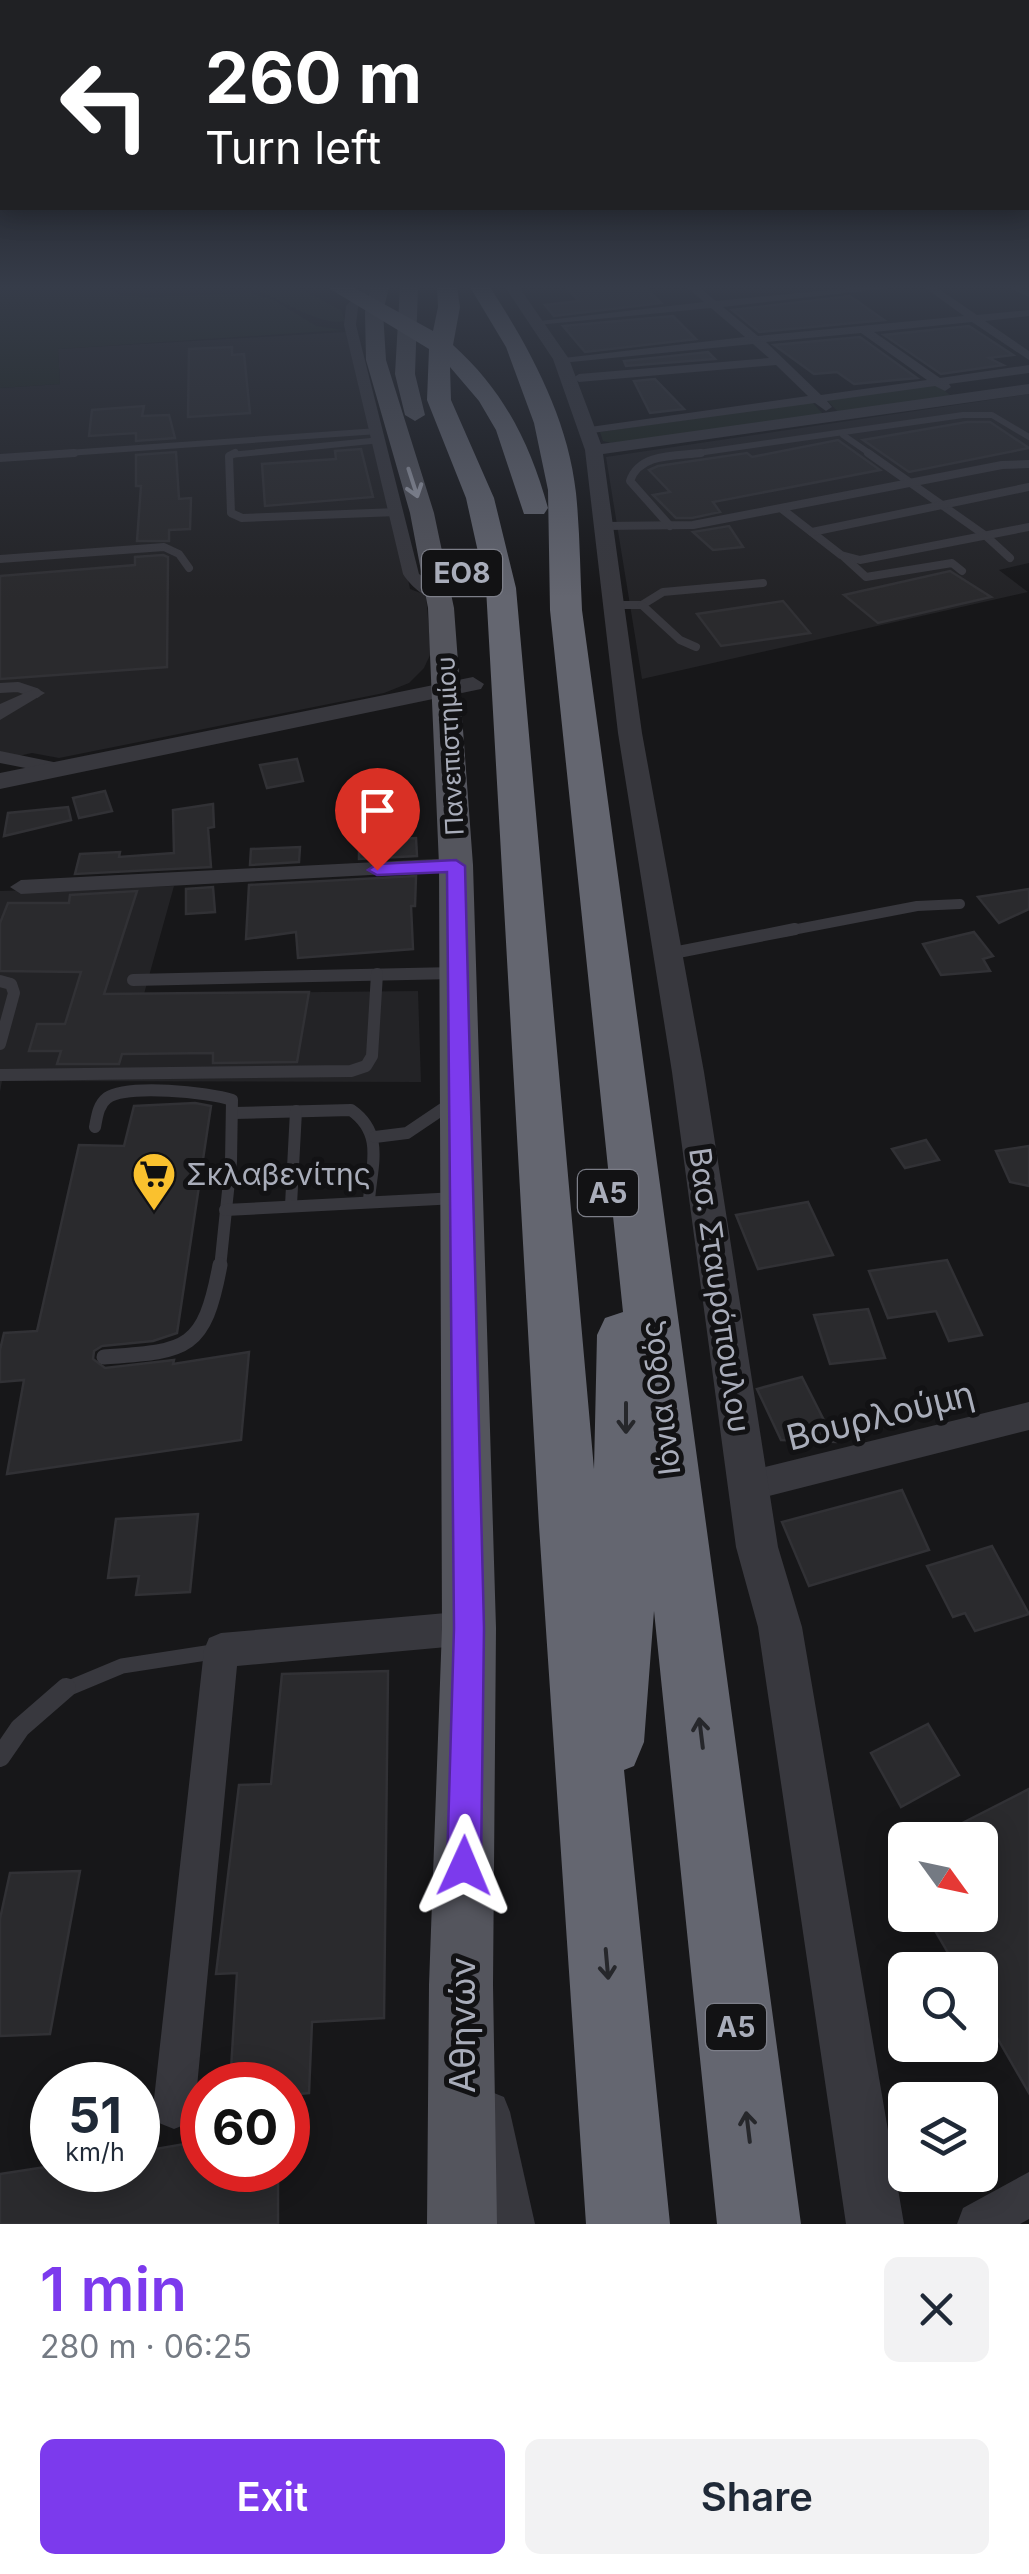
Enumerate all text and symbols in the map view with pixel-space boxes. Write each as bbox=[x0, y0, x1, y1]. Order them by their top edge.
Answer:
text: 260 m bbox=[205, 35, 422, 120]
icon: left bbox=[40, 40, 170, 170]
text: Turn left bbox=[205, 120, 381, 175]
one-way arrow bbox=[405, 467, 423, 498]
road number: ΕΟ8 bbox=[422, 550, 502, 596]
street label: Πανεπιστημίου bbox=[430, 656, 470, 836]
pin bbox=[335, 768, 420, 871]
icon: arrive bbox=[350, 783, 405, 838]
street label: Βασ. Σταυρόπουλου bbox=[682, 1145, 758, 1435]
supermarket icon: Σκλαβενίτης bbox=[131, 1151, 177, 1212]
place label: Σκλαβενίτης bbox=[186, 1156, 371, 1192]
road number: Α5 bbox=[578, 1170, 638, 1216]
street label: Ιόνια Οδός bbox=[633, 1319, 687, 1477]
street label: Βουρλούμη bbox=[782, 1371, 978, 1459]
one-way arrow bbox=[616, 1400, 636, 1433]
one-way arrow bbox=[691, 1717, 710, 1750]
position arrow bbox=[412, 1814, 516, 1918]
north arrow bbox=[888, 1822, 998, 1932]
map controls bbox=[888, 1822, 998, 2192]
one-way arrow bbox=[598, 1948, 617, 1980]
button: search bbox=[888, 1952, 998, 2062]
street label: Αθηνών bbox=[441, 1957, 483, 2093]
road number: Α5 bbox=[706, 2004, 766, 2050]
speed limit sign: 60 bbox=[180, 2062, 310, 2192]
button: layers bbox=[888, 2082, 998, 2192]
text: 51 bbox=[68, 2085, 122, 2145]
one-way arrow bbox=[738, 2112, 757, 2144]
text: km/h bbox=[65, 2137, 125, 2167]
text: 1 min bbox=[40, 2253, 187, 2325]
button: close bbox=[884, 2257, 989, 2362]
text: 280 m · 06:25 bbox=[40, 2327, 252, 2366]
button: Exit bbox=[40, 2439, 505, 2554]
button: Share bbox=[525, 2439, 989, 2554]

